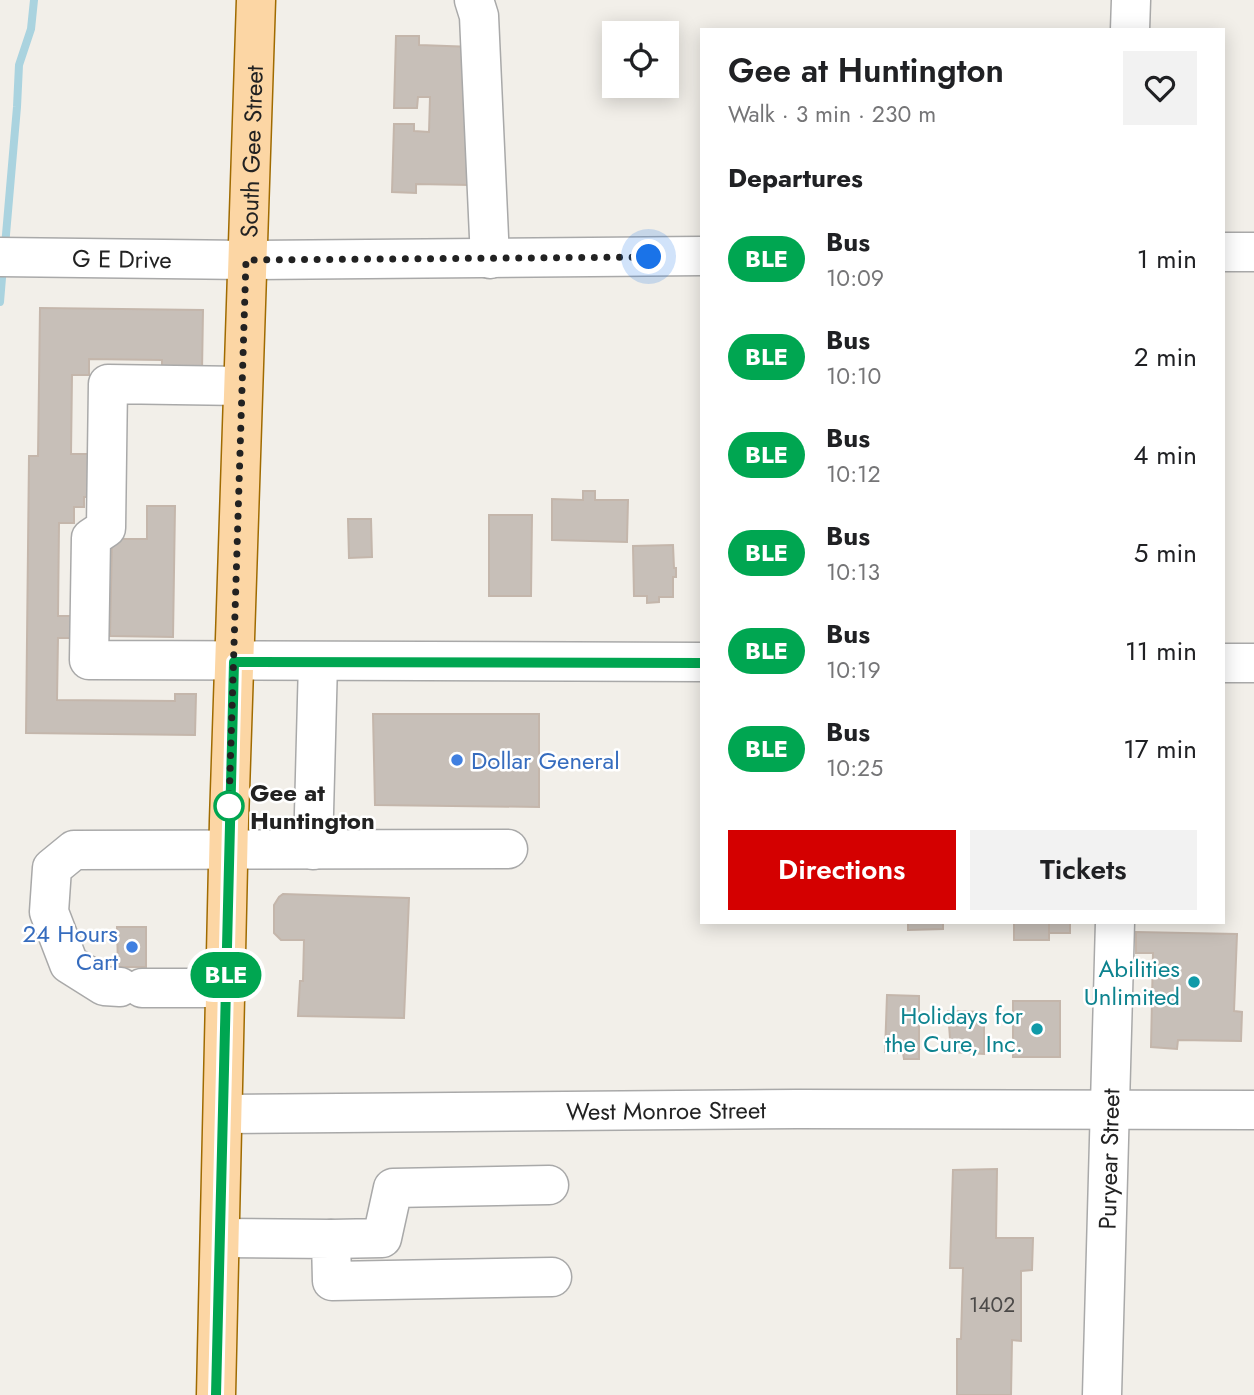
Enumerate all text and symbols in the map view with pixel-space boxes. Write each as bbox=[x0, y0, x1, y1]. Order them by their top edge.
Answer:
map controls bbox=[602, 21, 679, 98]
button: locate bbox=[602, 21, 679, 98]
text: Gee at Huntington bbox=[728, 47, 1004, 94]
button: heart bbox=[1123, 51, 1197, 125]
street label: South Gee Street bbox=[231, 65, 271, 238]
text: Walk · 3 min · 230 m bbox=[728, 97, 936, 131]
text: Departures bbox=[728, 159, 863, 197]
text: Bus bbox=[826, 223, 870, 261]
your location bbox=[631, 239, 666, 274]
street label: G E Drive bbox=[72, 240, 172, 277]
text: 1 min bbox=[1137, 240, 1197, 278]
text: BLE bbox=[745, 241, 788, 276]
text: 10:09 bbox=[826, 261, 884, 295]
text: Bus bbox=[826, 321, 870, 359]
text: 2 min bbox=[1134, 338, 1197, 376]
text: BLE bbox=[745, 339, 788, 374]
text: 10:10 bbox=[826, 359, 881, 393]
text: Bus bbox=[826, 419, 870, 457]
text: 4 min bbox=[1133, 436, 1197, 474]
text: BLE bbox=[745, 437, 788, 472]
text: 10:12 bbox=[826, 457, 881, 491]
text: Bus bbox=[826, 517, 870, 555]
text: 5 min bbox=[1134, 534, 1197, 572]
text: BLE bbox=[745, 535, 788, 570]
text: 10:13 bbox=[826, 555, 880, 589]
text: Bus bbox=[826, 615, 870, 653]
text: 11 min bbox=[1125, 632, 1197, 670]
text: BLE bbox=[745, 633, 788, 668]
text: 10:19 bbox=[826, 653, 881, 687]
text: Bus bbox=[826, 713, 870, 751]
text: 17 min bbox=[1123, 730, 1197, 768]
text: BLE bbox=[745, 731, 788, 766]
place label: Dollar General bbox=[471, 743, 620, 778]
text: 10:25 bbox=[826, 751, 883, 785]
marker: Dollar General bbox=[449, 752, 465, 768]
place label: Gee at Huntington bbox=[250, 775, 375, 838]
marker: Gee at Huntington bbox=[214, 791, 244, 821]
button: Directions bbox=[728, 830, 956, 910]
button: Tickets bbox=[970, 830, 1197, 910]
place label: 24 Hours Cart bbox=[22, 916, 118, 979]
marker: 24 Hours Cart bbox=[124, 939, 140, 955]
place label: Abilities Unlimited bbox=[1084, 951, 1180, 1014]
line badge: BLE bbox=[186, 952, 266, 998]
text: BLE bbox=[204, 957, 248, 992]
marker: Abilities Unlimited bbox=[1186, 974, 1202, 990]
place label: Holidays for the Cure, Inc. bbox=[885, 998, 1024, 1061]
marker: Holidays for the Cure, Inc. bbox=[1029, 1021, 1045, 1037]
street label: Puryear Street bbox=[1089, 1088, 1128, 1230]
street label: West Monroe Street bbox=[566, 1092, 766, 1129]
house number: 1402 bbox=[969, 1290, 1015, 1320]

